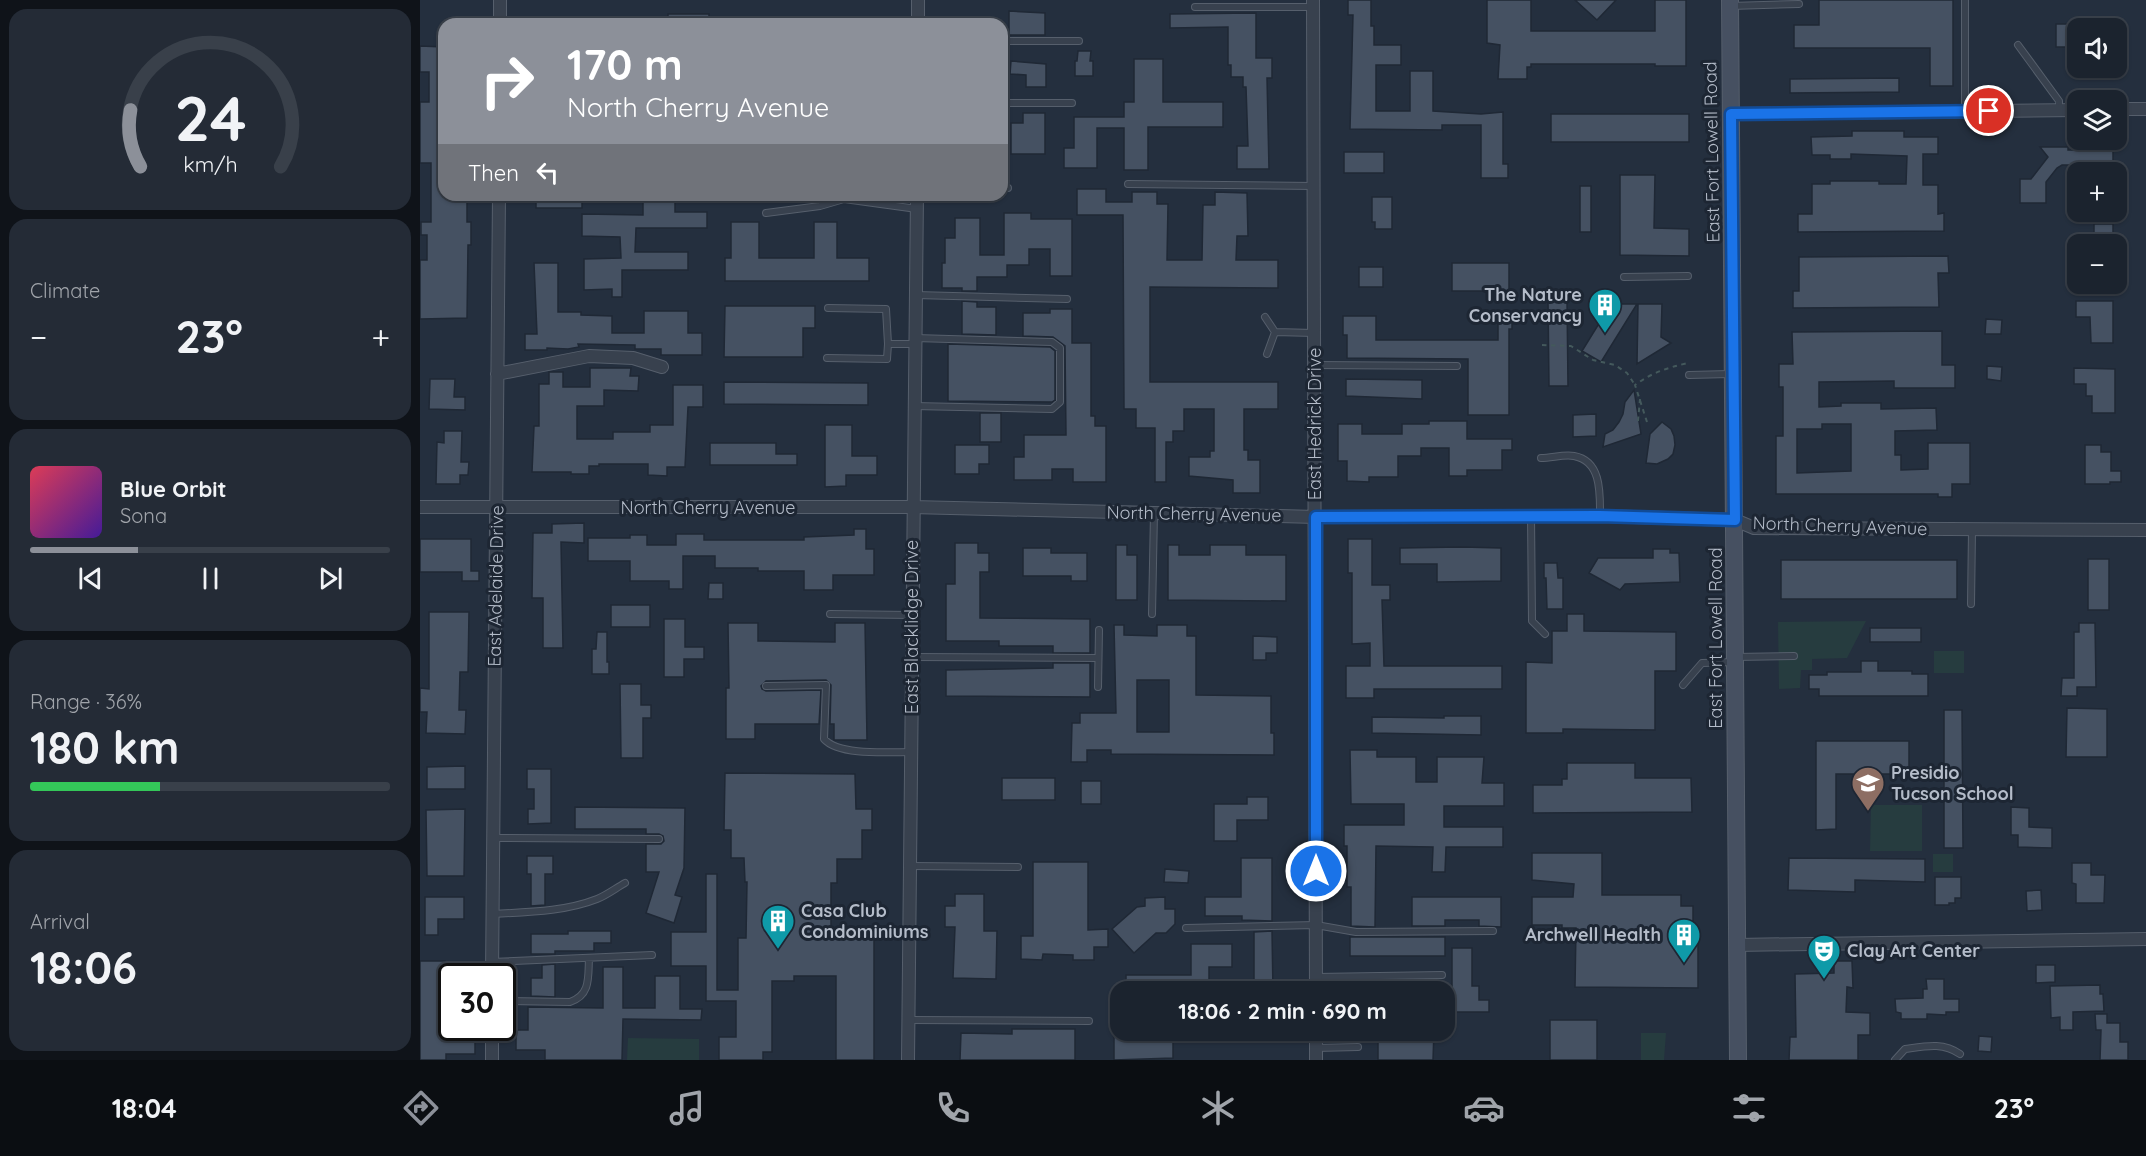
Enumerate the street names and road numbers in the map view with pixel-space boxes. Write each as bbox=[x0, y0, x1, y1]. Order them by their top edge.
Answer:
street label: East Fort Lowell Road bbox=[1698, 61, 1725, 243]
street label: East Hedrick Drive bbox=[1303, 348, 1326, 500]
street label: North Cherry Avenue bbox=[621, 496, 795, 519]
street label: North Cherry Avenue bbox=[1106, 500, 1282, 527]
street label: East Adelaide Drive bbox=[483, 505, 508, 667]
street label: North Cherry Avenue bbox=[1752, 511, 1928, 540]
street label: East Blacklidge Drive bbox=[900, 540, 923, 714]
street label: East Fort Lowell Road bbox=[1704, 547, 1727, 729]

